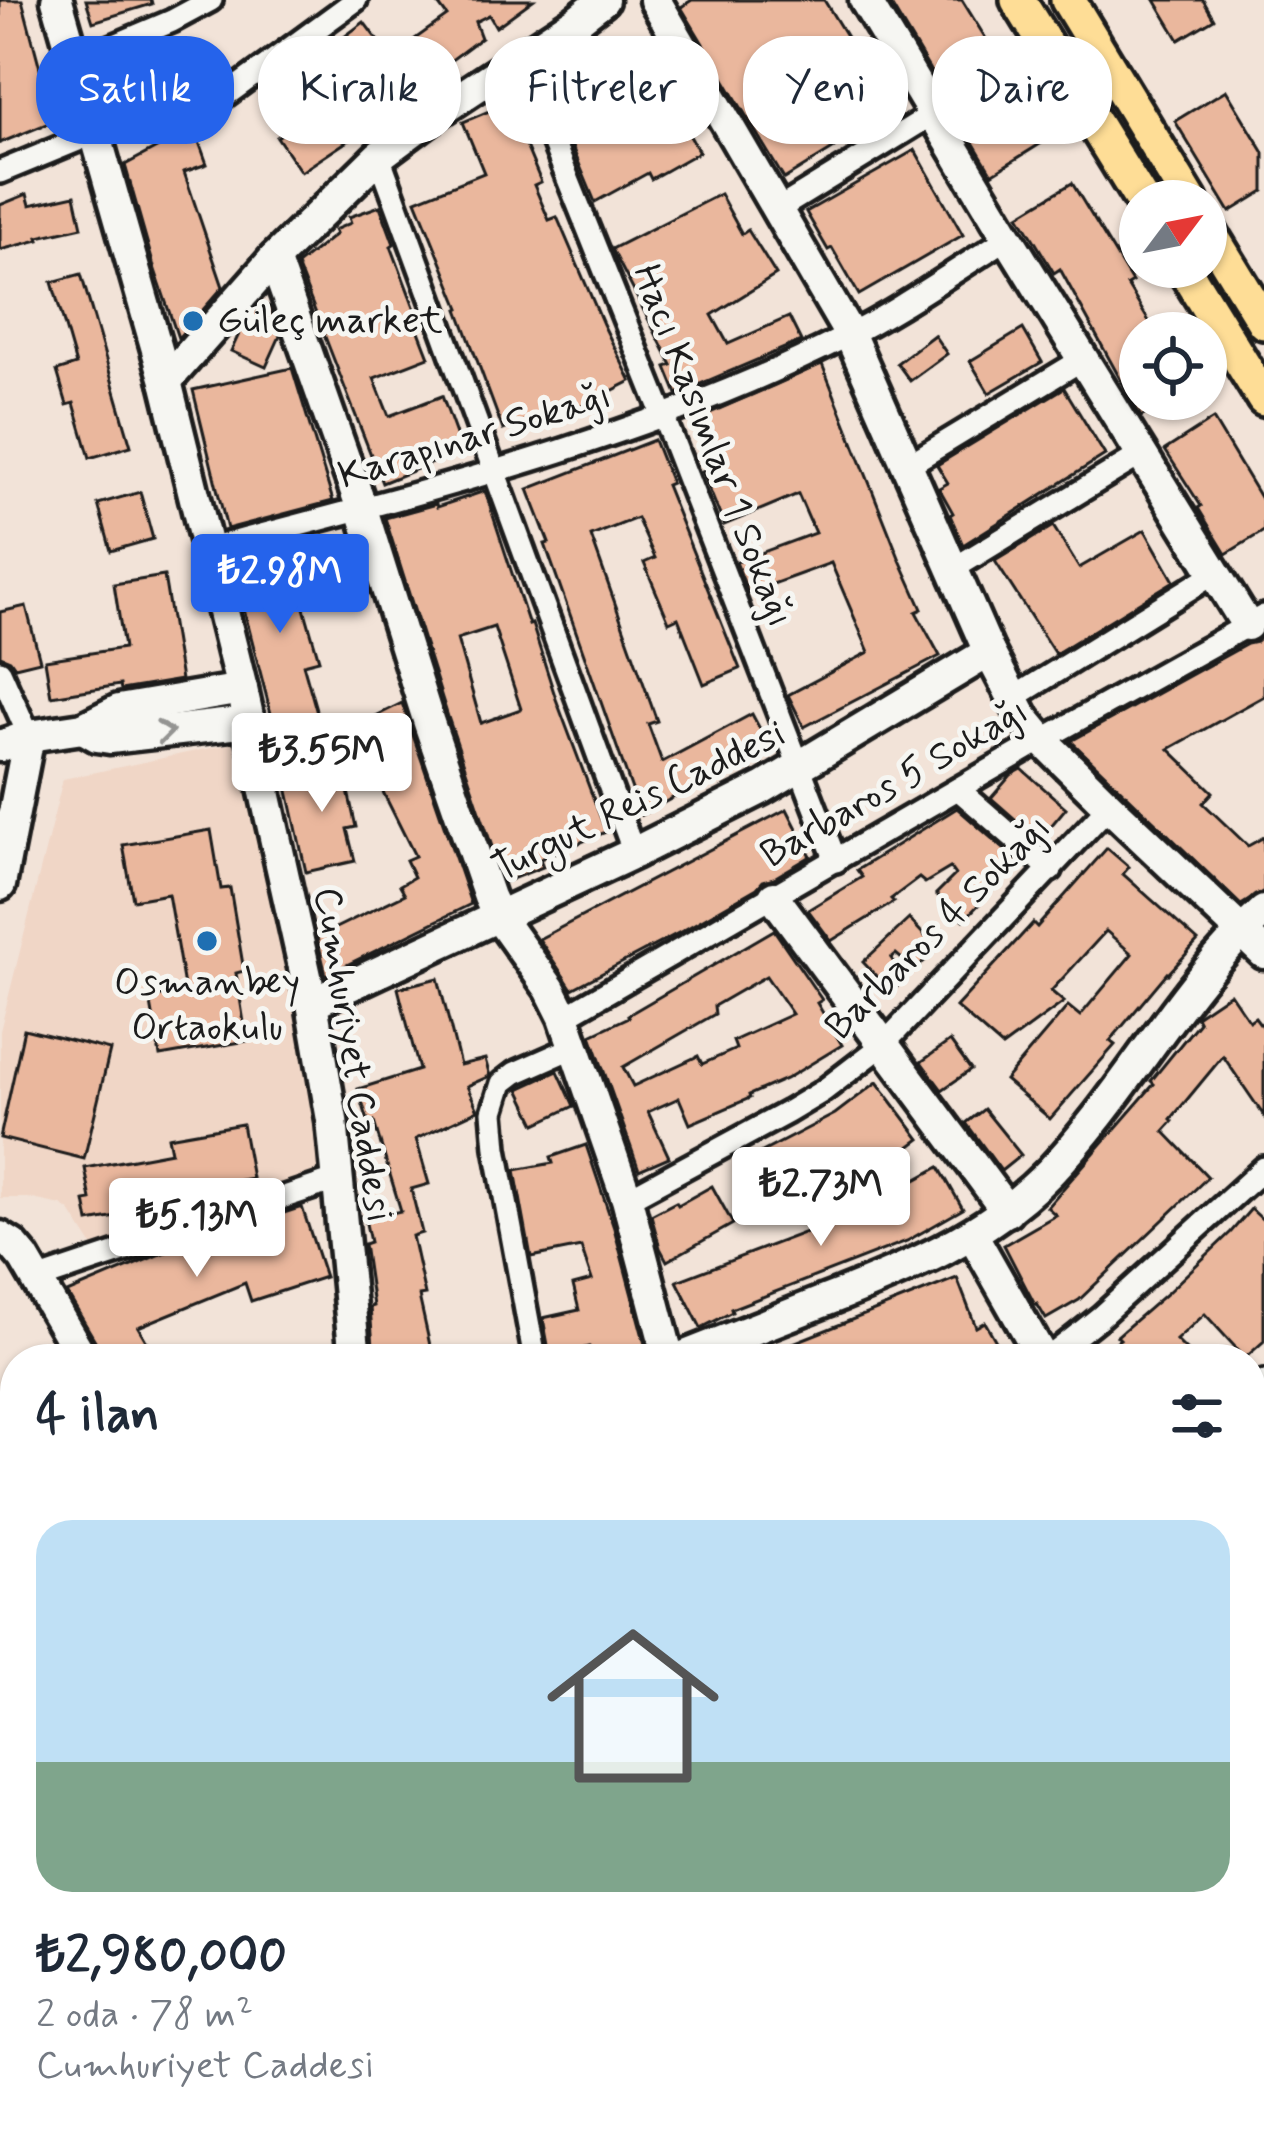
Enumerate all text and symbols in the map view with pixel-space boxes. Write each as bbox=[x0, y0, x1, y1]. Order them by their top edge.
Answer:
chip: Satılık bbox=[36, 36, 234, 144]
chip: Kiralık bbox=[258, 36, 461, 144]
chip: Filtreler bbox=[485, 36, 719, 144]
chip: Yeni bbox=[743, 36, 908, 144]
chip: Daire bbox=[932, 36, 1112, 144]
north arrow bbox=[1119, 180, 1227, 288]
map controls bbox=[1119, 180, 1227, 420]
street label: Hacı Kasımlar 1 Sokağı bbox=[619, 257, 805, 635]
place label: Güleç market bbox=[217, 296, 443, 347]
marker: Güleç market bbox=[180, 308, 206, 334]
button: locate bbox=[1119, 312, 1227, 420]
street label: Karapınar Sokağı bbox=[332, 371, 618, 503]
pin: ₺2.98M bbox=[182, 534, 378, 636]
text: ₺2.98M bbox=[218, 547, 342, 598]
street label: Barbaros 5 Sokağı bbox=[752, 687, 1038, 881]
street label: Turgut Reis Caddesi bbox=[484, 709, 795, 898]
pin: ₺3.55M bbox=[224, 713, 420, 815]
one-way arrow bbox=[155, 720, 175, 746]
text: ₺3.55M bbox=[259, 726, 385, 777]
street label: Barbaros 4 Sokağı bbox=[815, 804, 1063, 1052]
street label: Cumhuriyet Caddesi bbox=[300, 884, 404, 1226]
marker: Osmanbey Ortaokulu bbox=[194, 928, 220, 954]
place label: Osmanbey Ortaokulu bbox=[114, 958, 300, 1054]
pin: ₺2.73M bbox=[723, 1147, 919, 1249]
text: ₺2.73M bbox=[759, 1160, 883, 1211]
pin: ₺5.13M bbox=[99, 1178, 295, 1280]
text: ₺5.13M bbox=[136, 1191, 258, 1242]
text: 4 ilan bbox=[36, 1383, 159, 1449]
icon: filters bbox=[1164, 1383, 1230, 1449]
icon: home bbox=[525, 1598, 741, 1814]
text: ₺2,980,000 bbox=[36, 1924, 287, 1990]
text: 2 oda · 78 m² bbox=[36, 1990, 253, 2041]
text: Cumhuriyet Caddesi bbox=[36, 2041, 375, 2092]

